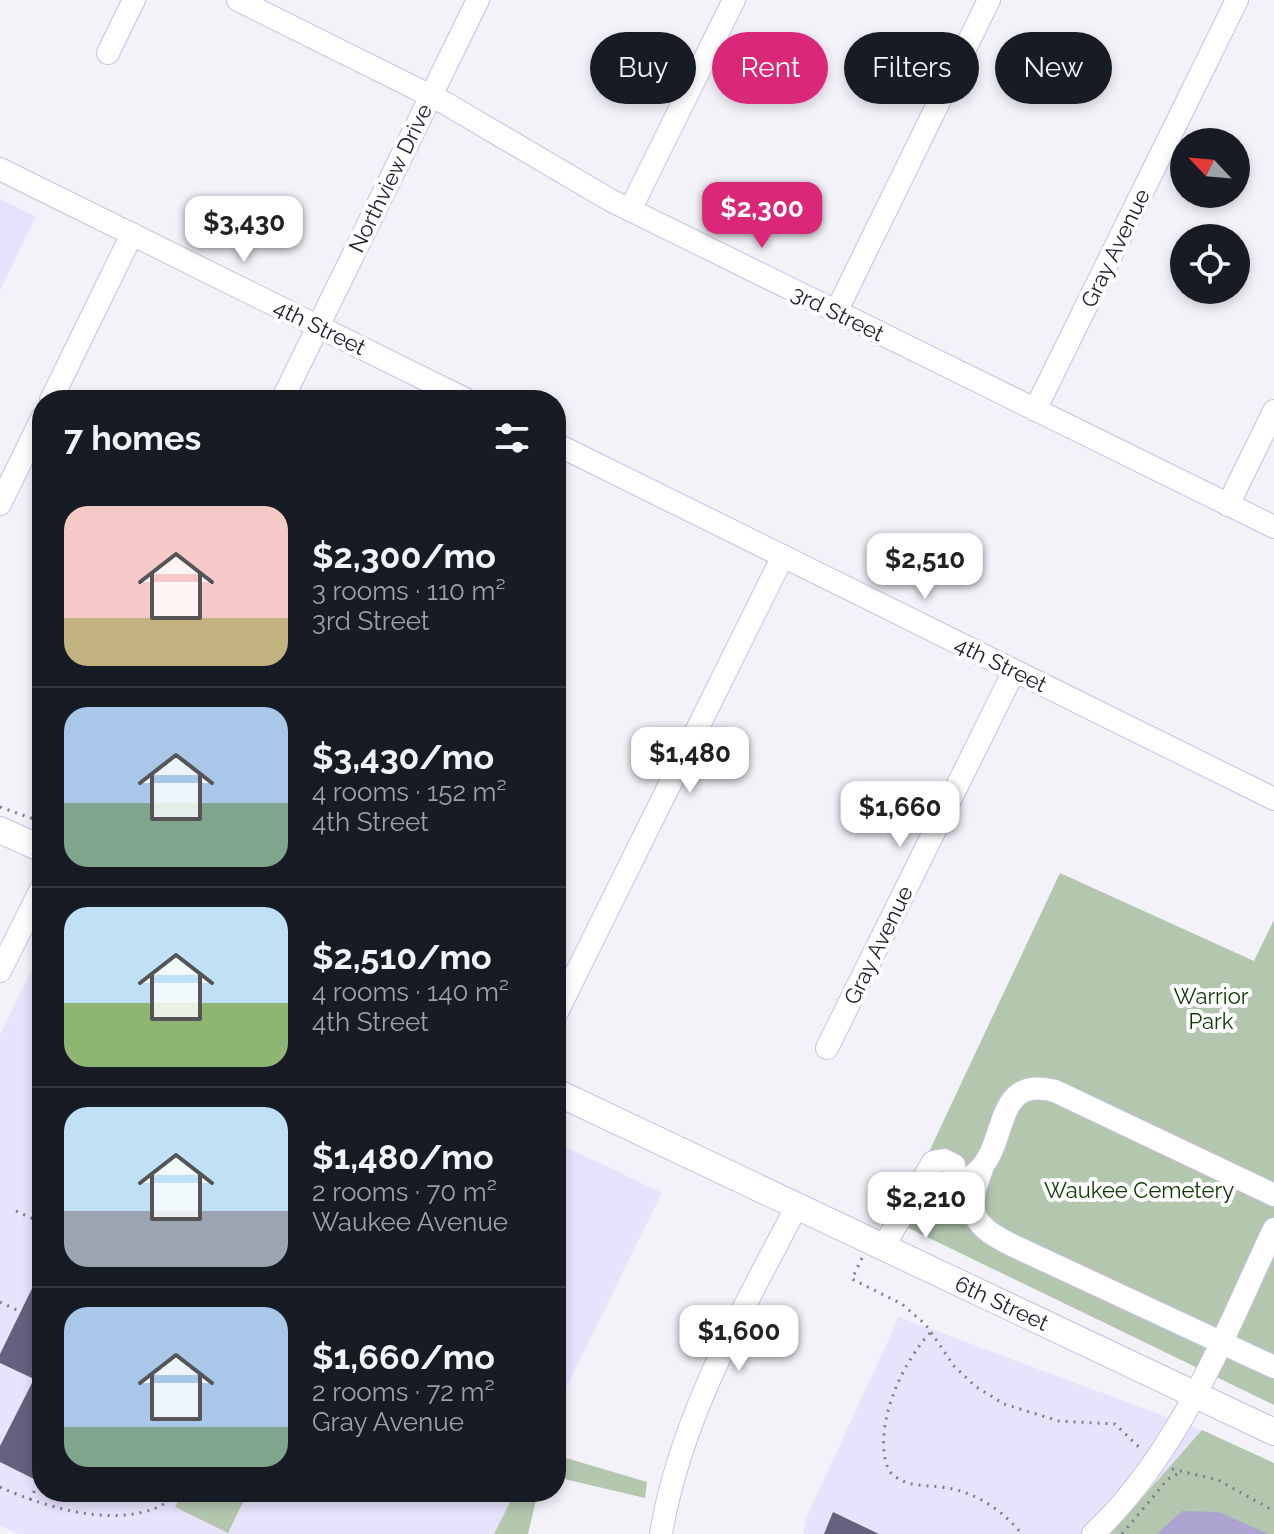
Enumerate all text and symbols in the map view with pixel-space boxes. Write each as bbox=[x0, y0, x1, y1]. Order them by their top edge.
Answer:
chip: Buy bbox=[590, 32, 696, 104]
chip: Rent bbox=[712, 32, 828, 104]
chip: Filters bbox=[844, 32, 979, 104]
chip: New bbox=[995, 32, 1112, 104]
street label: Northview Drive bbox=[343, 99, 437, 257]
north arrow bbox=[1170, 128, 1250, 208]
map controls bbox=[1170, 128, 1250, 304]
pin: $2,300 bbox=[697, 182, 827, 250]
street label: Gray Avenue bbox=[1075, 184, 1155, 311]
text: $2,300 bbox=[720, 193, 804, 223]
pin: $3,430 bbox=[179, 196, 309, 264]
text: $3,430 bbox=[203, 207, 285, 237]
button: locate bbox=[1170, 224, 1250, 304]
street label: 3rd Street bbox=[788, 280, 889, 347]
street label: 4th Street bbox=[270, 294, 371, 361]
icon: filters bbox=[490, 416, 534, 460]
text: 7 homes bbox=[64, 418, 201, 458]
pin: $2,510 bbox=[860, 533, 990, 601]
text: $2,300/mo bbox=[312, 536, 496, 576]
icon: home bbox=[128, 538, 224, 634]
text: $2,510 bbox=[885, 544, 965, 574]
text: 3 rooms · 110 m² bbox=[312, 576, 506, 606]
text: 3rd Street bbox=[312, 606, 430, 636]
street label: 4th Street bbox=[951, 631, 1052, 698]
pin: $1,480 bbox=[625, 727, 755, 795]
text: $3,430/mo bbox=[312, 737, 494, 777]
text: $1,480 bbox=[649, 738, 731, 768]
icon: home bbox=[128, 739, 224, 835]
text: 4 rooms · 152 m² bbox=[312, 777, 507, 807]
pin: $1,660 bbox=[835, 781, 965, 849]
text: $1,660 bbox=[859, 792, 941, 822]
text: 4th Street bbox=[312, 807, 429, 837]
street label: Gray Avenue bbox=[838, 881, 918, 1008]
text: $2,510/mo bbox=[312, 937, 492, 977]
icon: home bbox=[128, 939, 224, 1035]
text: 4 rooms · 140 m² bbox=[312, 977, 509, 1007]
park label: Warrior Park bbox=[1174, 983, 1249, 1034]
text: 4th Street bbox=[312, 1007, 429, 1037]
text: $1,480/mo bbox=[312, 1137, 494, 1177]
icon: home bbox=[128, 1139, 224, 1235]
pin: $2,210 bbox=[861, 1172, 991, 1240]
text: 2 rooms · 70 m² bbox=[312, 1177, 497, 1207]
park label: Waukee Cemetery bbox=[1044, 1177, 1234, 1203]
text: $2,210 bbox=[886, 1183, 966, 1213]
text: Waukee Avenue bbox=[312, 1207, 508, 1237]
street label: 6th Street bbox=[951, 1270, 1053, 1336]
pin: $1,600 bbox=[674, 1305, 804, 1373]
text: $1,600 bbox=[697, 1316, 781, 1346]
text: $1,660/mo bbox=[312, 1337, 495, 1377]
icon: home bbox=[128, 1339, 224, 1435]
text: 2 rooms · 72 m² bbox=[312, 1377, 495, 1407]
text: Gray Avenue bbox=[312, 1407, 464, 1437]

